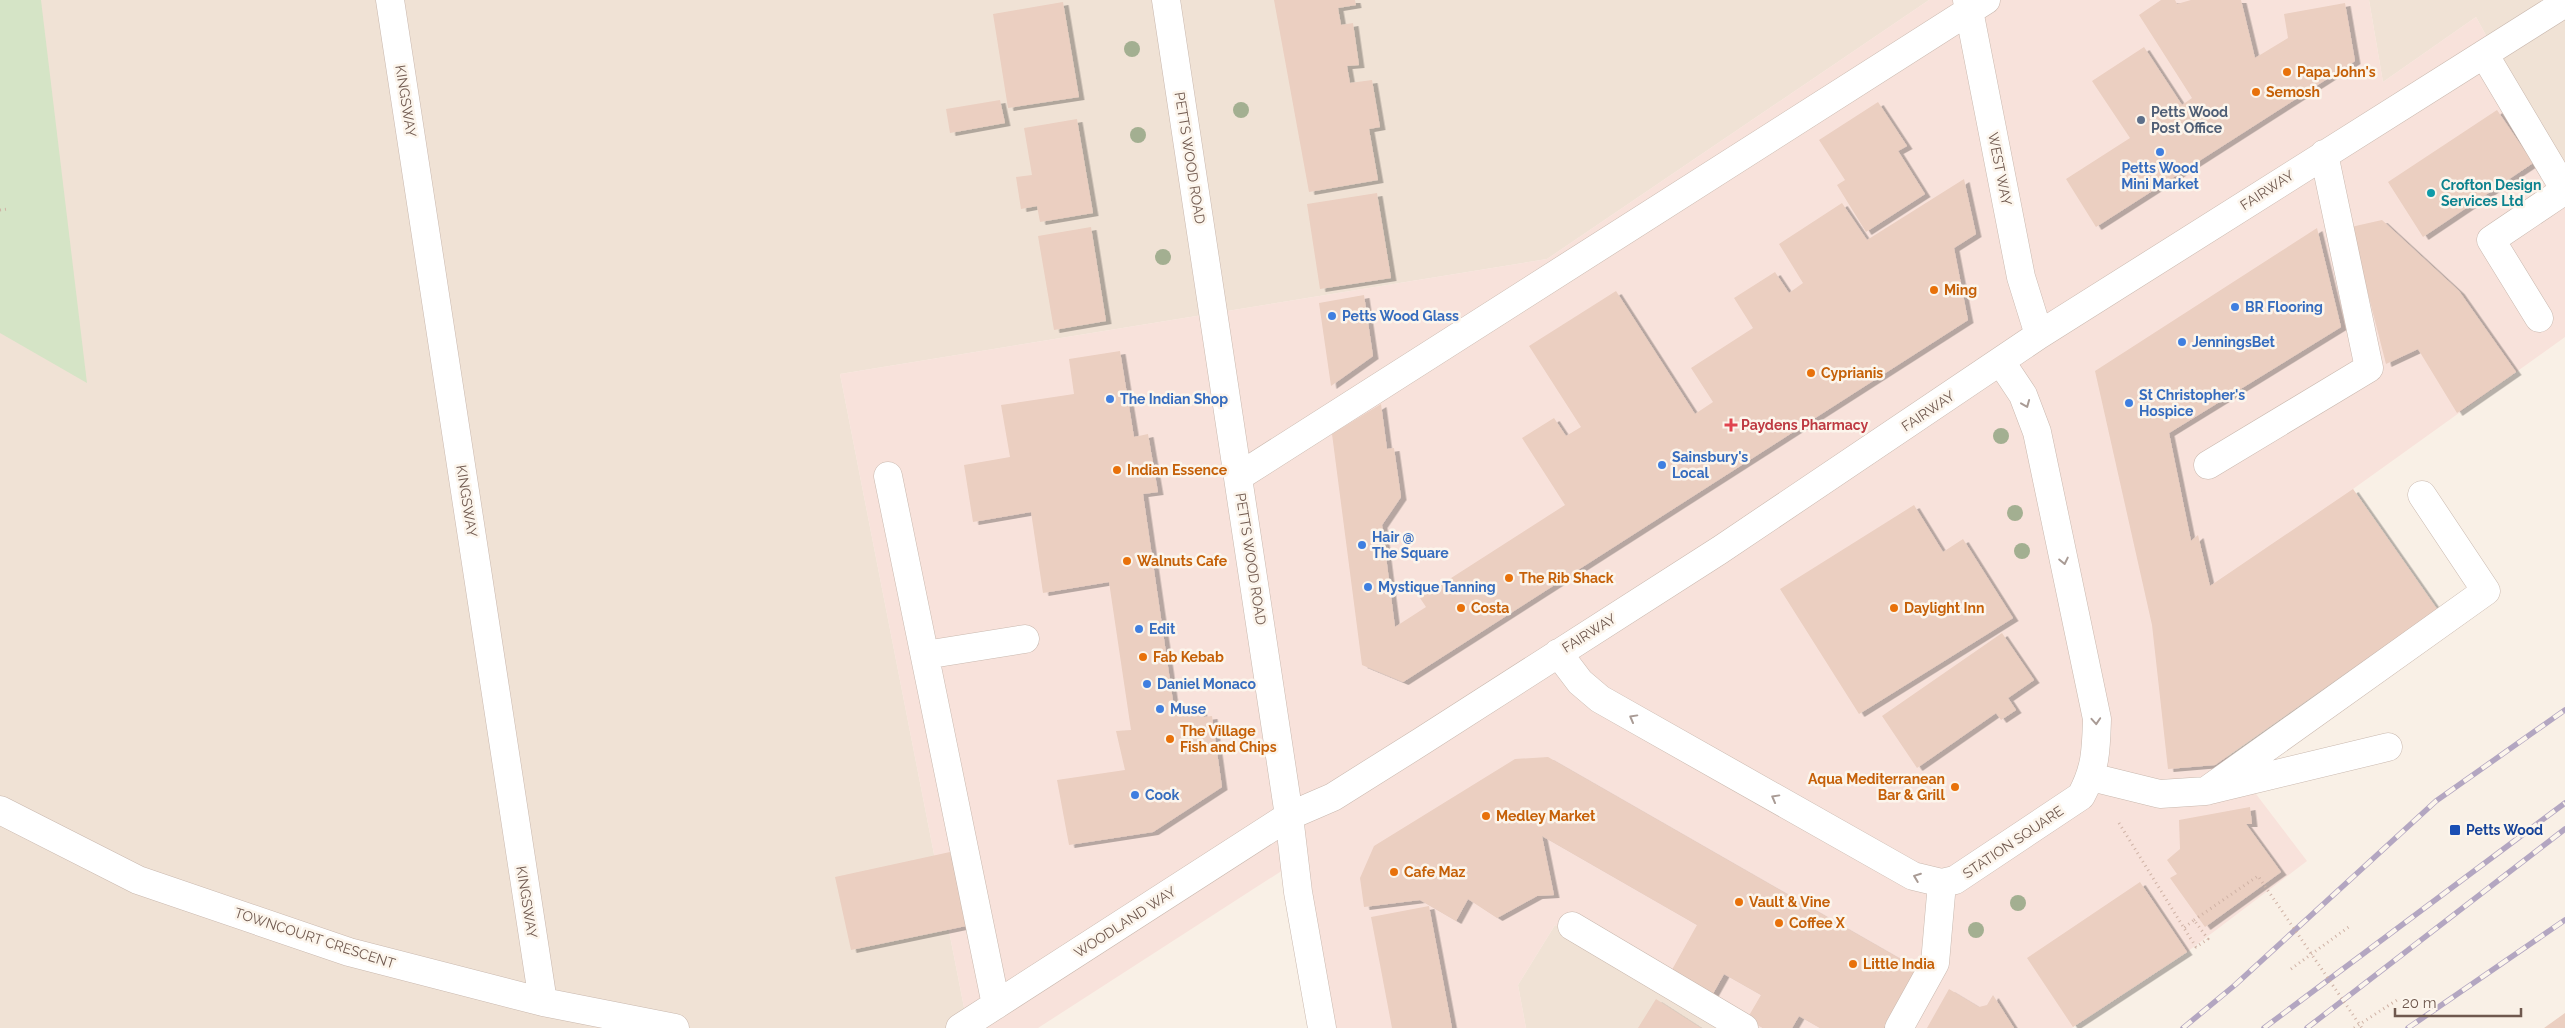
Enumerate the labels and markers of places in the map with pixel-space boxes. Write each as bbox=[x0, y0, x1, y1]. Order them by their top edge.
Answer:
place label: Papa John's bbox=[2297, 64, 2376, 80]
marker: Papa John's bbox=[2281, 66, 2293, 78]
place label: Semosh bbox=[2266, 84, 2320, 100]
marker: Semosh bbox=[2250, 86, 2262, 98]
place label: Petts Wood Post Office bbox=[2151, 104, 2228, 136]
marker: Petts Wood Post Office bbox=[2135, 114, 2147, 126]
marker: Petts Wood Mini Market bbox=[2154, 146, 2166, 158]
place label: Petts Wood Mini Market bbox=[2121, 160, 2199, 192]
place label: Crofton Design Services Ltd bbox=[2441, 177, 2541, 209]
marker: Crofton Design Services Ltd bbox=[2425, 187, 2437, 199]
place label: Ming bbox=[1944, 282, 1977, 298]
marker: Ming bbox=[1928, 284, 1940, 296]
place label: BR Flooring bbox=[2245, 299, 2323, 315]
marker: BR Flooring bbox=[2229, 301, 2241, 313]
place label: Petts Wood Glass bbox=[1342, 308, 1459, 324]
marker: Petts Wood Glass bbox=[1326, 310, 1338, 322]
place label: JenningsBet bbox=[2192, 334, 2276, 350]
marker: JenningsBet bbox=[2176, 336, 2188, 348]
place label: Cyprianis bbox=[1821, 365, 1883, 381]
marker: Cyprianis bbox=[1805, 367, 1817, 379]
place label: St Christopher's Hospice bbox=[2139, 387, 2245, 419]
place label: The Indian Shop bbox=[1120, 391, 1228, 407]
marker: The Indian Shop bbox=[1104, 393, 1116, 405]
marker: St Christopher's Hospice bbox=[2123, 397, 2135, 409]
place label: Paydens Pharmacy bbox=[1741, 417, 1868, 433]
marker: Paydens Pharmacy bbox=[1725, 419, 1737, 431]
place label: Sainsbury's Local bbox=[1672, 449, 1748, 481]
marker: Sainsbury's Local bbox=[1656, 459, 1668, 471]
place label: Indian Essence bbox=[1127, 462, 1228, 478]
marker: Indian Essence bbox=[1111, 464, 1123, 476]
place label: Hair @ The Square bbox=[1372, 529, 1449, 561]
marker: Hair @ The Square bbox=[1356, 539, 1368, 551]
place label: Walnuts Cafe bbox=[1137, 553, 1228, 569]
marker: Walnuts Cafe bbox=[1121, 555, 1133, 567]
place label: The Rib Shack bbox=[1519, 570, 1614, 586]
marker: The Rib Shack bbox=[1503, 572, 1515, 584]
place label: Mystique Tanning bbox=[1378, 579, 1496, 595]
marker: Mystique Tanning bbox=[1362, 581, 1374, 593]
place label: Costa bbox=[1471, 600, 1509, 616]
place label: Daylight Inn bbox=[1904, 600, 1984, 616]
marker: Costa bbox=[1455, 602, 1467, 614]
marker: Daylight Inn bbox=[1888, 602, 1900, 614]
place label: Edit bbox=[1149, 621, 1176, 637]
marker: Edit bbox=[1133, 623, 1145, 635]
place label: Fab Kebab bbox=[1153, 649, 1224, 665]
marker: Fab Kebab bbox=[1137, 651, 1149, 663]
place label: Daniel Monaco bbox=[1157, 676, 1257, 692]
marker: Daniel Monaco bbox=[1141, 678, 1153, 690]
place label: Muse bbox=[1170, 701, 1207, 717]
marker: Muse bbox=[1154, 703, 1166, 715]
place label: The Village Fish and Chips bbox=[1180, 723, 1277, 755]
marker: The Village Fish and Chips bbox=[1164, 733, 1176, 745]
place label: Aqua Mediterranean Bar & Grill bbox=[1808, 771, 1946, 803]
marker: Aqua Mediterranean Bar & Grill bbox=[1949, 781, 1961, 793]
place label: Cook bbox=[1145, 787, 1180, 803]
marker: Cook bbox=[1129, 789, 1141, 801]
place label: Medley Market bbox=[1496, 808, 1596, 824]
marker: Medley Market bbox=[1480, 810, 1492, 822]
place label: Petts Wood bbox=[2466, 822, 2543, 838]
marker: Petts Wood bbox=[2448, 823, 2462, 837]
place label: Cafe Maz bbox=[1404, 864, 1465, 880]
marker: Cafe Maz bbox=[1388, 866, 1400, 878]
place label: Vault & Vine bbox=[1749, 894, 1831, 910]
marker: Vault & Vine bbox=[1733, 896, 1745, 908]
place label: Coffee X bbox=[1789, 915, 1846, 931]
marker: Coffee X bbox=[1773, 917, 1785, 929]
place label: Little India bbox=[1863, 956, 1935, 972]
marker: Little India bbox=[1847, 958, 1859, 970]

